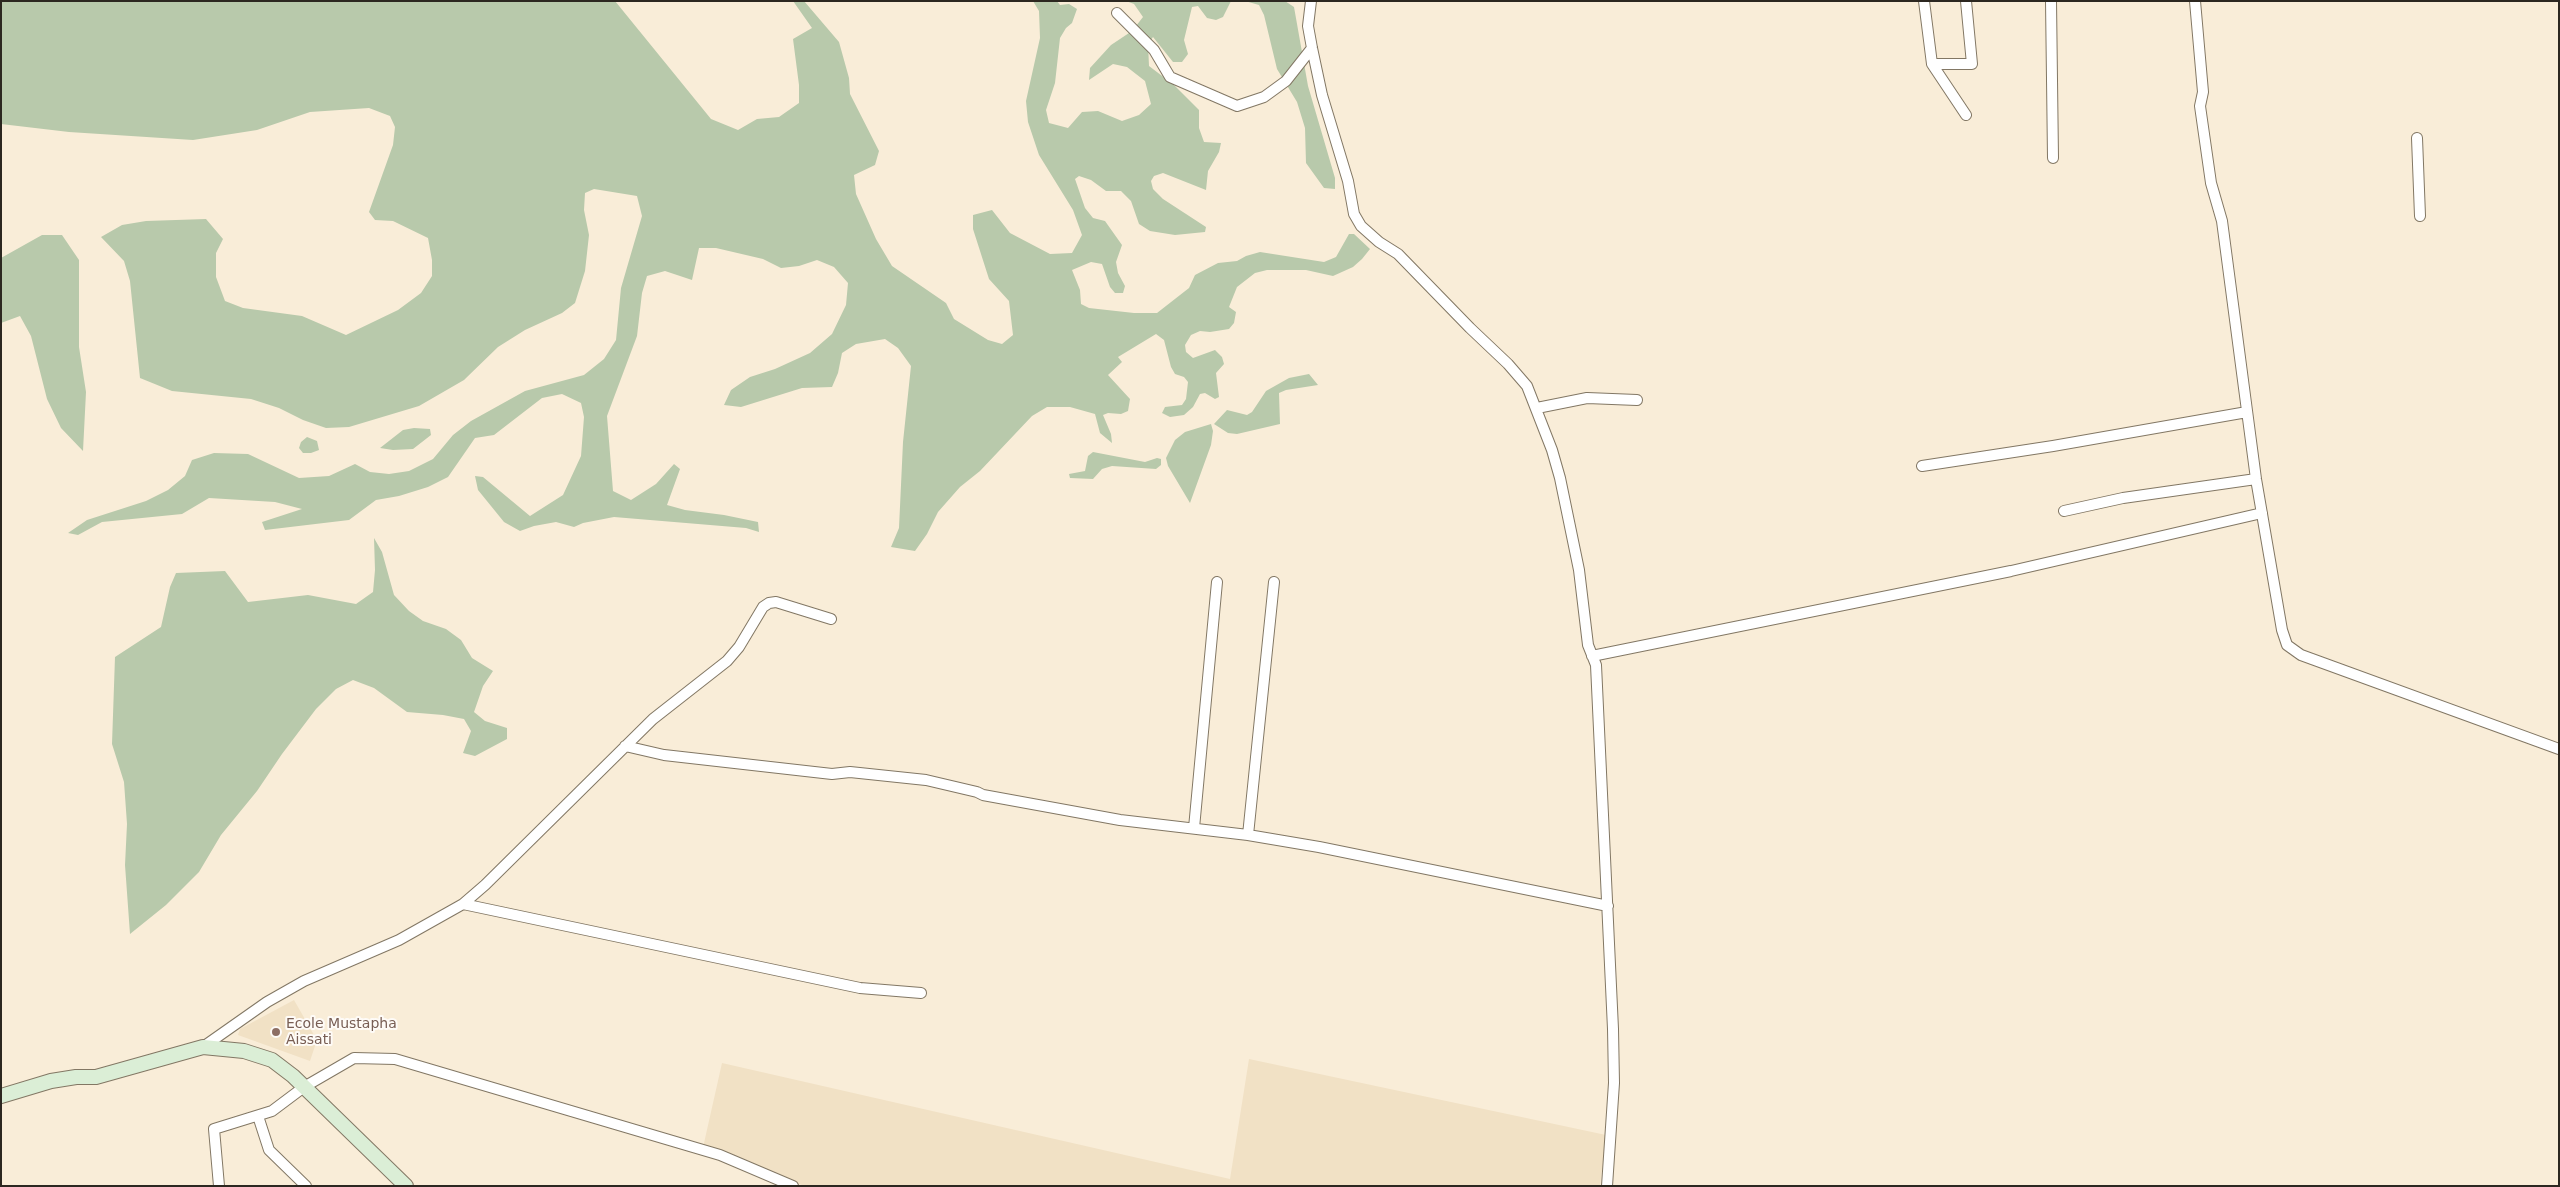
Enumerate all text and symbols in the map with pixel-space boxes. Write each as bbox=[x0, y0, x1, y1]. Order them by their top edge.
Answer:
place label: Ecole Mustapha Aissati bbox=[286, 1016, 397, 1048]
marker: Ecole Mustapha Aissati bbox=[270, 1026, 282, 1038]

